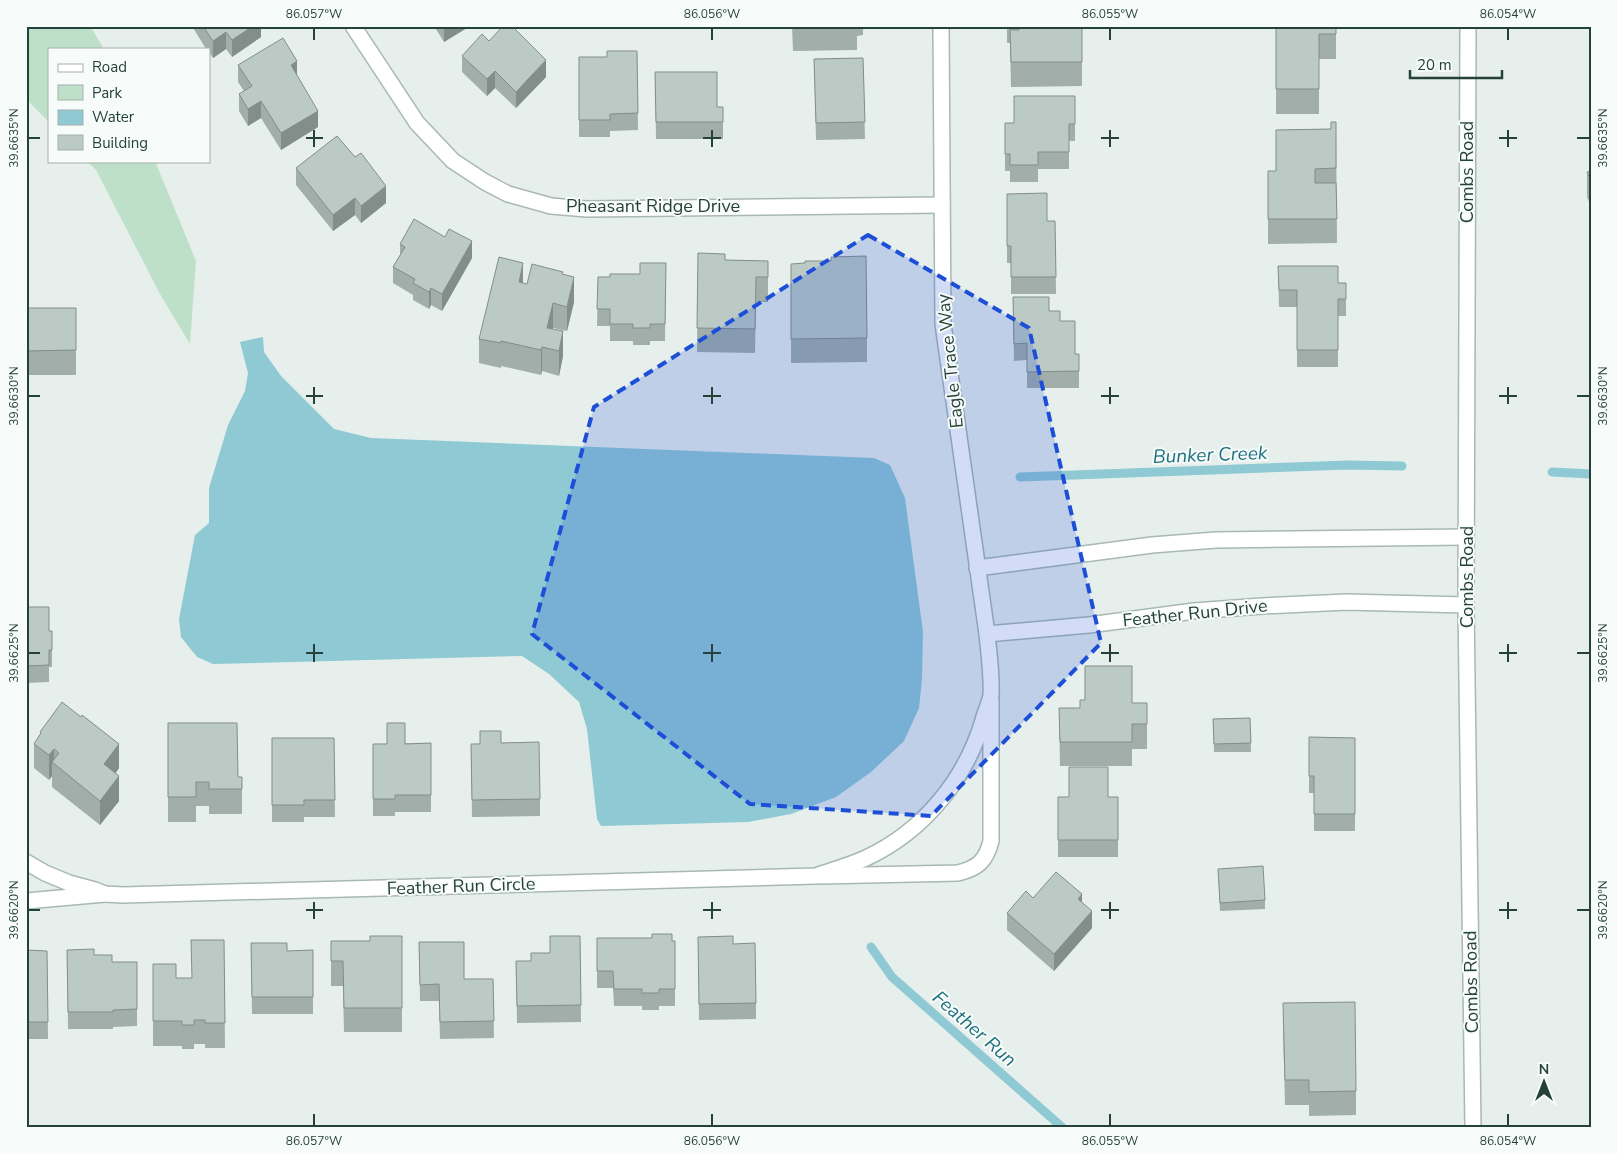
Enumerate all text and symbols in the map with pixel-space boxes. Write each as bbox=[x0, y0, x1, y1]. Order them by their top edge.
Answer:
text: 86.057°W bbox=[286, 6, 342, 22]
text: 86.056°W bbox=[684, 6, 740, 22]
text: 86.055°W bbox=[1082, 6, 1138, 22]
text: 86.054°W bbox=[1480, 6, 1536, 22]
legend bbox=[48, 48, 210, 162]
scale bar bbox=[1410, 48, 1502, 80]
text: 20 m bbox=[1417, 55, 1452, 75]
text: Road bbox=[92, 57, 127, 77]
text: Park bbox=[92, 83, 122, 103]
text: Water bbox=[92, 107, 135, 127]
text: 39.6635°N bbox=[6, 108, 22, 168]
text: 39.6635°N bbox=[1595, 108, 1611, 168]
street label: Combs Road bbox=[1455, 121, 1479, 223]
text: Building bbox=[92, 133, 148, 153]
street label: Pheasant Ridge Drive bbox=[566, 194, 740, 218]
street label: Eagle Trace Way bbox=[931, 292, 969, 429]
text: 39.6630°N bbox=[6, 366, 22, 426]
text: 39.6630°N bbox=[1595, 366, 1611, 426]
water label: Bunker Creek bbox=[1152, 440, 1268, 470]
street label: Combs Road bbox=[1455, 526, 1479, 628]
street label: Feather Run Drive bbox=[1121, 593, 1269, 633]
text: 39.6625°N bbox=[6, 623, 22, 683]
text: 39.6625°N bbox=[1595, 623, 1611, 683]
street label: Feather Run Circle bbox=[386, 871, 536, 901]
text: 39.6620°N bbox=[6, 880, 22, 940]
text: 39.6620°N bbox=[1595, 880, 1611, 940]
street label: Combs Road bbox=[1458, 931, 1484, 1033]
water label: Feather Run bbox=[927, 985, 1022, 1073]
north arrow bbox=[1520, 1056, 1570, 1106]
text: N bbox=[1539, 1060, 1549, 1079]
text: 86.057°W bbox=[286, 1133, 342, 1149]
text: 86.056°W bbox=[684, 1133, 740, 1149]
text: 86.055°W bbox=[1082, 1133, 1138, 1149]
text: 86.054°W bbox=[1480, 1133, 1536, 1149]

